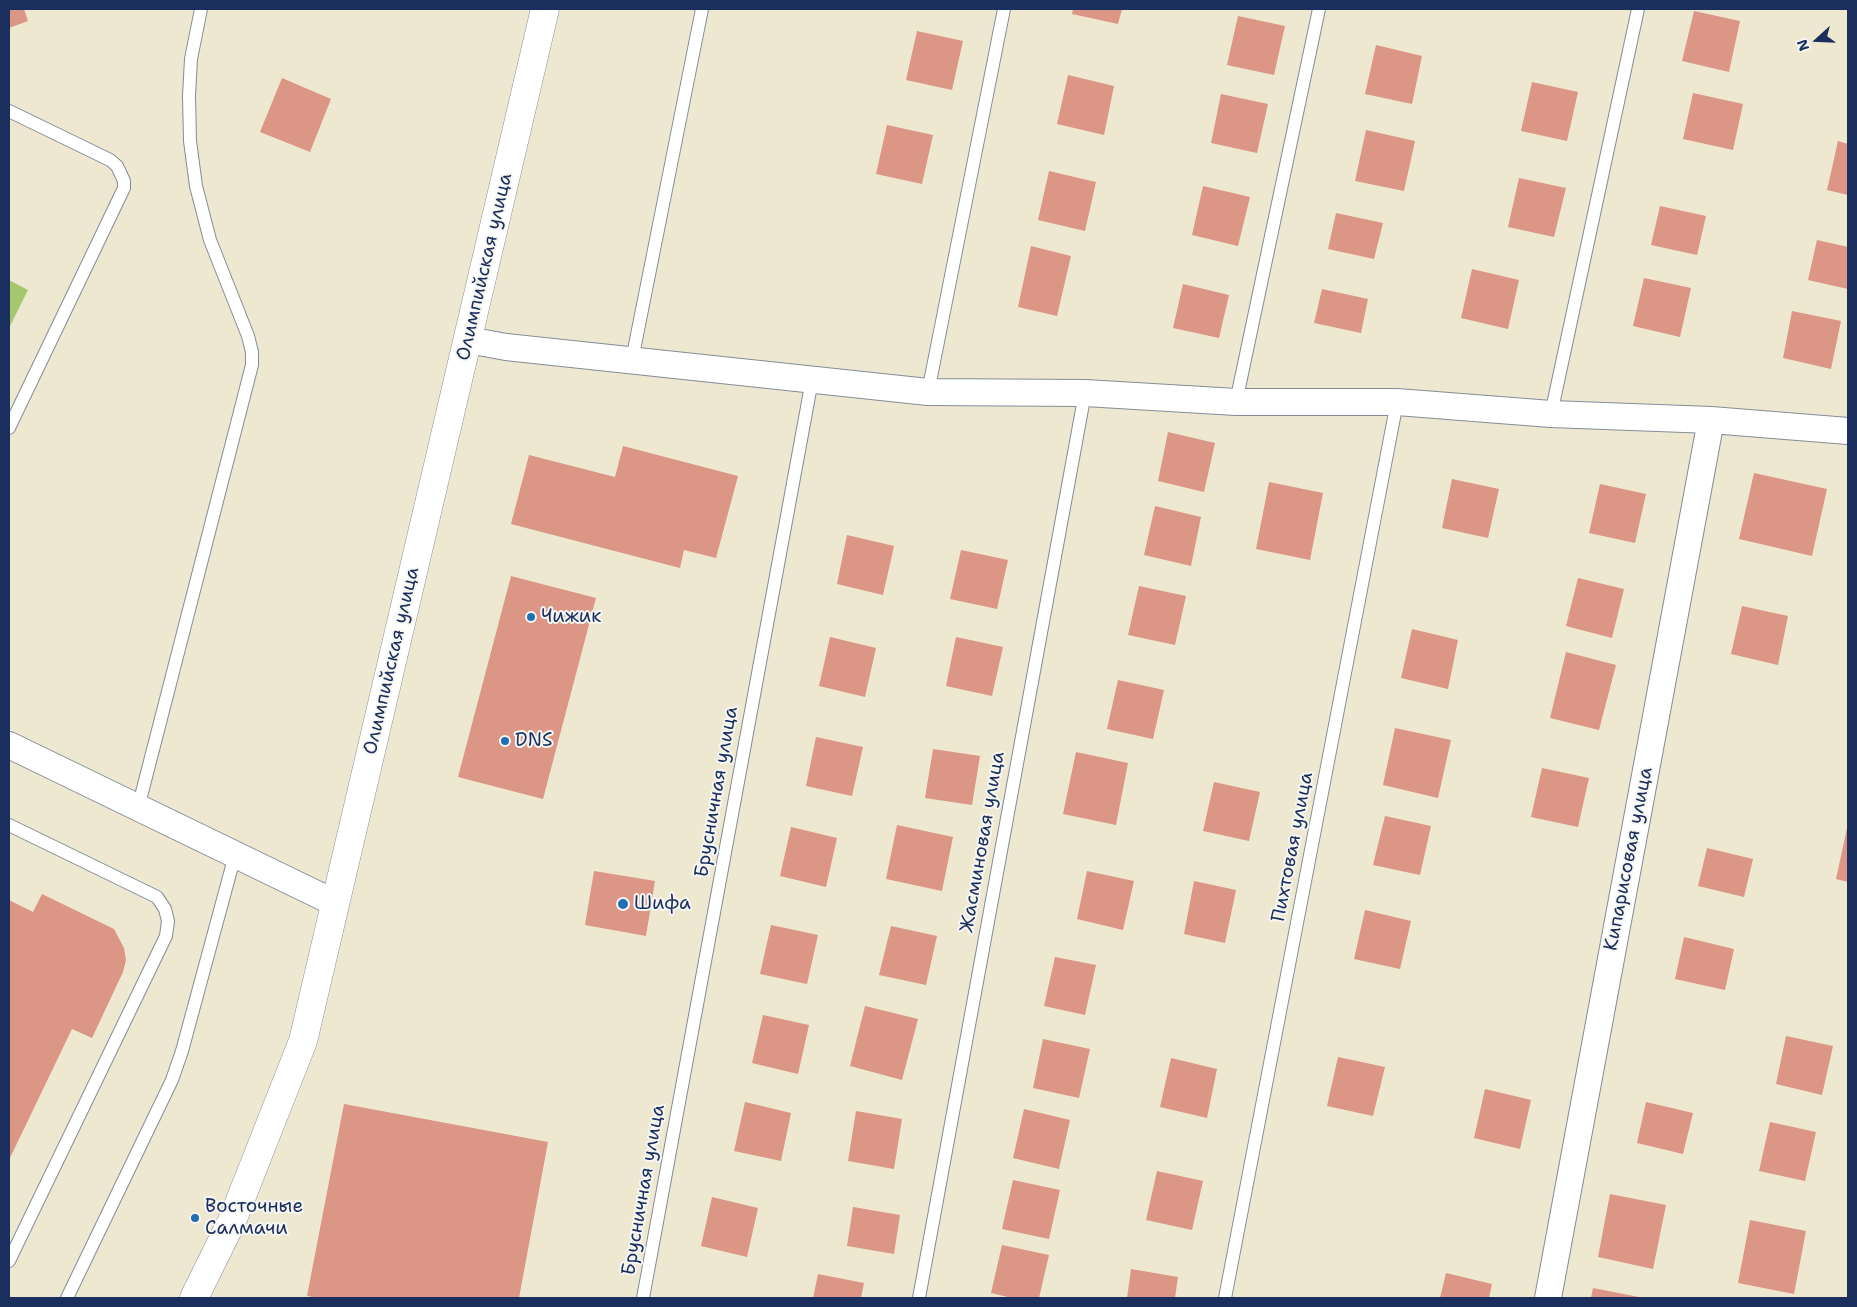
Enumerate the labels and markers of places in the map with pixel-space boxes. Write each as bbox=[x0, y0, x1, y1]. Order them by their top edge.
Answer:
place label: Чижик bbox=[541, 606, 601, 628]
marker: Чижик bbox=[525, 611, 537, 623]
place label: DNS bbox=[515, 730, 552, 752]
marker: DNS bbox=[499, 735, 511, 747]
place label: Шифа bbox=[634, 893, 691, 915]
marker: Шифа bbox=[616, 897, 630, 911]
place label: Восточные Салмачи bbox=[205, 1196, 303, 1240]
marker: Восточные Салмачи bbox=[189, 1212, 201, 1224]

